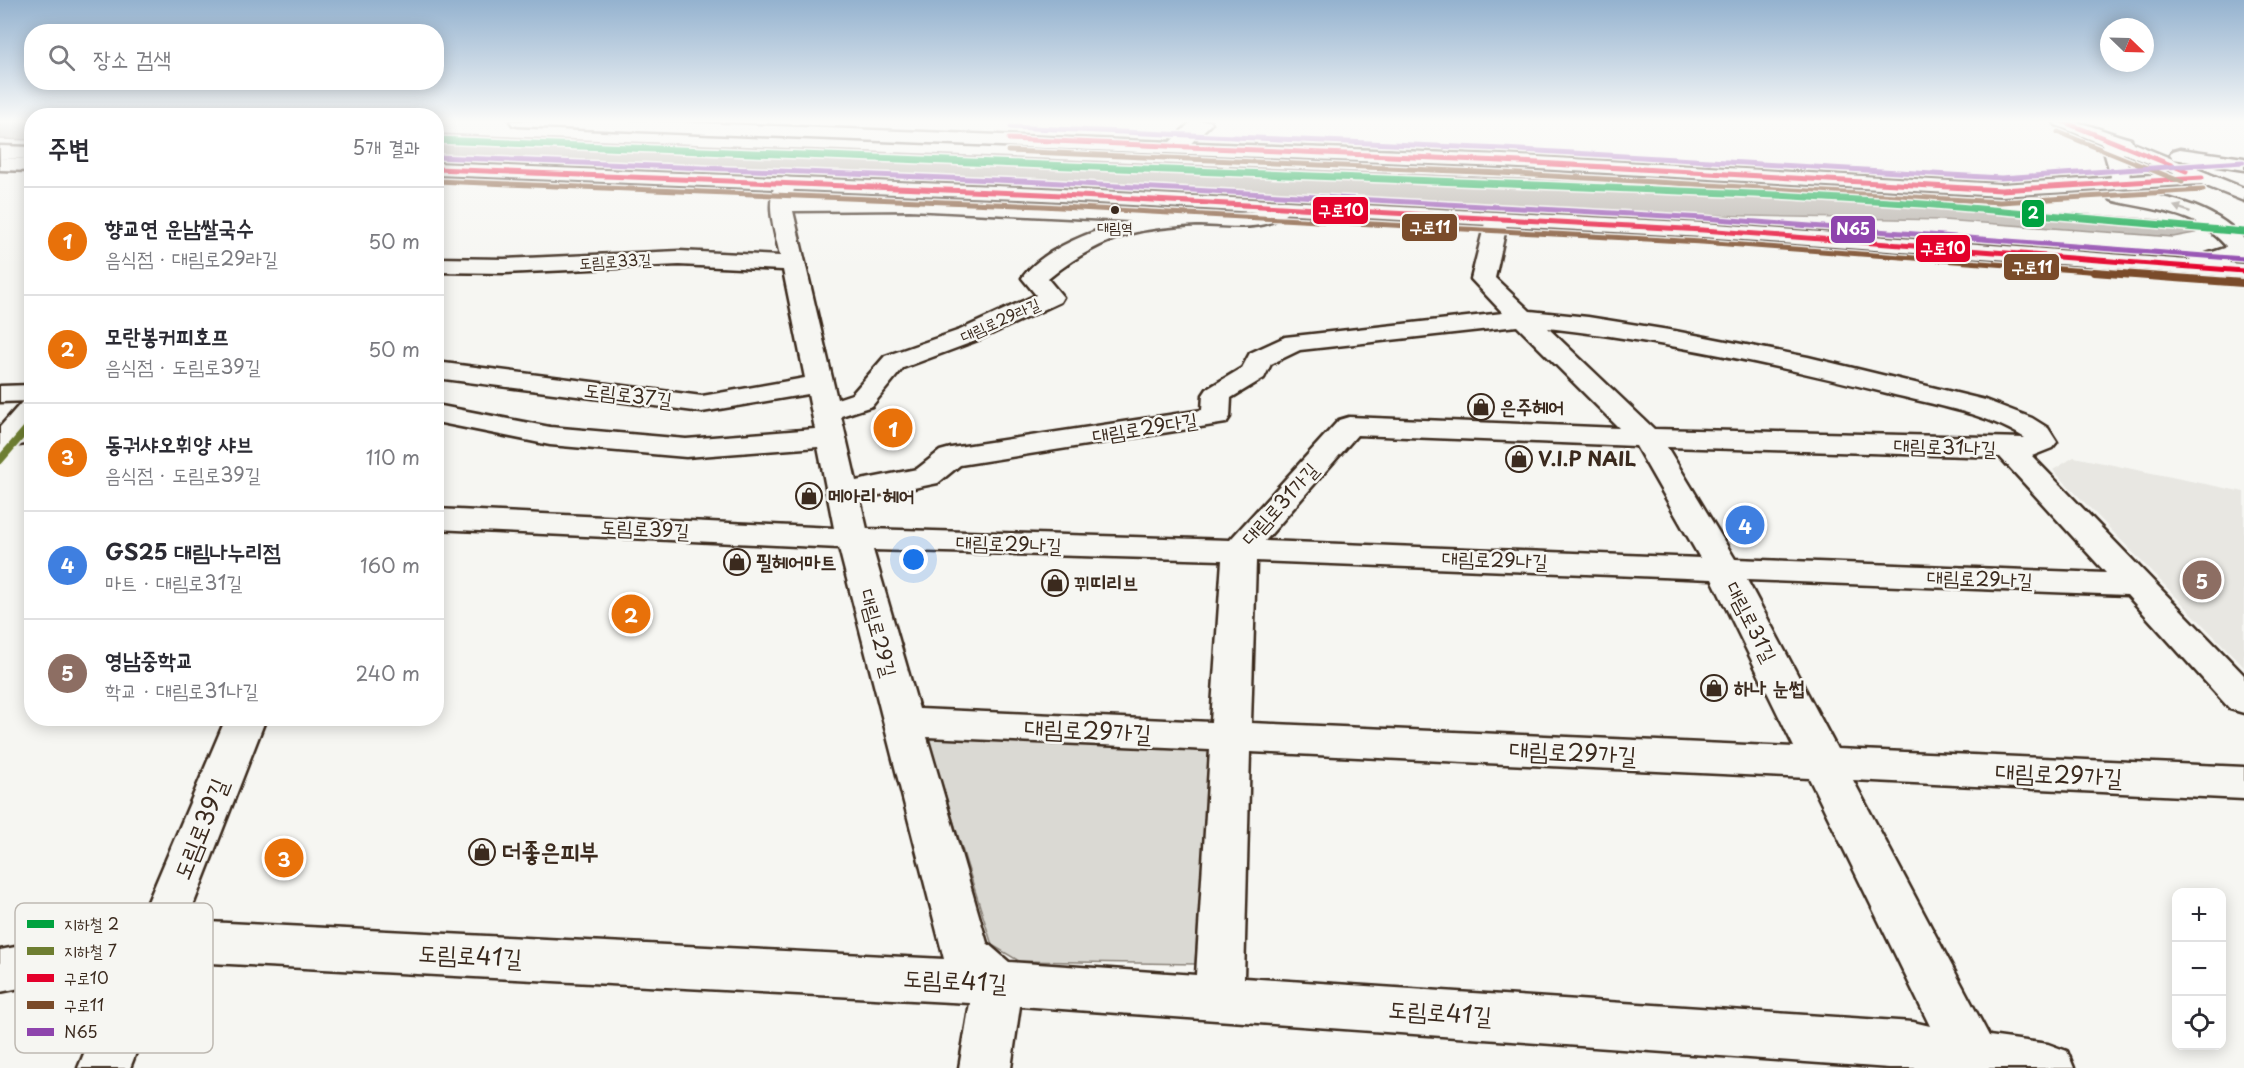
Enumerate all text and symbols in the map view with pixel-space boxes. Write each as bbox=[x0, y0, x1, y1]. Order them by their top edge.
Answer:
north arrow bbox=[2100, 18, 2154, 72]
search box bbox=[24, 24, 444, 90]
icon: search bbox=[45, 41, 78, 74]
text: 장소 검색 bbox=[93, 41, 171, 74]
text: 주변 bbox=[48, 128, 90, 167]
text: 5개 결과 bbox=[352, 132, 420, 162]
line badge: 구로10 bbox=[1312, 196, 1369, 225]
text: 구로10 bbox=[1318, 197, 1364, 221]
line badge: 2 bbox=[2021, 199, 2045, 228]
text: 2 bbox=[2027, 200, 2039, 224]
one-way arrow bbox=[2173, 203, 2191, 213]
marker: 대림역 bbox=[1109, 204, 1121, 216]
text: 향교연 운남쌀국수 bbox=[105, 210, 254, 243]
line badge: 구로11 bbox=[1401, 213, 1458, 242]
text: 구로11 bbox=[1409, 214, 1451, 238]
place label: 대림역 bbox=[1097, 215, 1133, 238]
line badge: N65 bbox=[1830, 215, 1876, 244]
text: N65 bbox=[1836, 216, 1870, 240]
text: 1 bbox=[63, 226, 72, 256]
text: 50 m bbox=[368, 226, 420, 256]
line badge: 구로10 bbox=[1915, 234, 1971, 263]
text: 구로10 bbox=[1920, 235, 1966, 259]
text: 음식점 · 대림로29라길 bbox=[105, 243, 278, 273]
street label: 도림로33길 bbox=[578, 246, 652, 274]
line badge: 구로11 bbox=[2003, 253, 2060, 281]
text: 구로11 bbox=[2011, 254, 2053, 278]
street label: 대림로29라길 bbox=[956, 291, 1043, 347]
text: 모란봉커피호프 bbox=[105, 318, 229, 351]
text: 2 bbox=[60, 334, 75, 364]
text: 50 m bbox=[368, 334, 420, 364]
text: 음식점 · 도림로39길 bbox=[105, 351, 261, 381]
street label: 도림로37길 bbox=[582, 374, 674, 414]
place label: 은주헤어 bbox=[1500, 391, 1564, 421]
shop icon: 은주헤어 bbox=[1466, 392, 1496, 422]
street label: 대림로29다길 bbox=[1090, 404, 1200, 450]
pin: 1 bbox=[874, 406, 912, 450]
text: 동궈샤오휘양 샤브 bbox=[105, 426, 254, 459]
street label: 대림로31나길 bbox=[1893, 429, 1997, 463]
text: 3 bbox=[61, 442, 74, 472]
text: 110 m bbox=[366, 442, 420, 472]
place label: V.I.P NAIL bbox=[1538, 443, 1637, 473]
shop icon: V.I.P NAIL bbox=[1504, 444, 1534, 474]
street label: 대림로31가길 bbox=[1234, 455, 1325, 552]
text: 음식점 · 도림로39길 bbox=[105, 459, 261, 489]
place label: 메아리 헤어 bbox=[828, 480, 915, 510]
shop icon: 메아리 헤어 bbox=[794, 481, 824, 511]
pin: 4 bbox=[1726, 502, 1764, 548]
street label: 도림로39길 bbox=[600, 511, 690, 545]
street label: 대림로29나길 bbox=[956, 526, 1063, 560]
text: GS25 대림나누리점 bbox=[105, 534, 281, 567]
street label: 대림로29나길 bbox=[1442, 542, 1549, 576]
your location bbox=[899, 545, 928, 574]
place label: 필헤어마트 bbox=[756, 546, 836, 576]
shop icon: 필헤어마트 bbox=[722, 547, 752, 577]
text: 4 bbox=[61, 550, 74, 580]
text: 160 m bbox=[360, 550, 420, 580]
pin: 5 bbox=[2182, 558, 2222, 602]
street label: 대림로29나길 bbox=[1927, 561, 2034, 595]
text: 마트 · 대림로31길 bbox=[105, 567, 242, 597]
place label: 뀌띠리브 bbox=[1074, 567, 1138, 597]
shop icon: 뀌띠리브 bbox=[1040, 568, 1070, 598]
street label: 대림로31길 bbox=[1719, 576, 1785, 667]
street label: 대림로29길 bbox=[853, 585, 905, 680]
pin: 2 bbox=[612, 592, 650, 636]
text: 영남중학교 bbox=[105, 642, 194, 675]
text: 5 bbox=[61, 658, 74, 688]
text: 240 m bbox=[355, 658, 420, 688]
place label: 하나 눈썹 bbox=[1734, 672, 1805, 702]
shop icon: 하나 눈썹 bbox=[1699, 673, 1729, 703]
text: 학교 · 대림로31나길 bbox=[105, 675, 259, 705]
street label: 대림로29가길 bbox=[1024, 708, 1153, 750]
street label: 대림로29가길 bbox=[1509, 730, 1638, 772]
street label: 대림로29가길 bbox=[1995, 752, 2124, 794]
street label: 도림로39길 bbox=[162, 772, 236, 884]
place label: 더좋은피부 bbox=[502, 832, 599, 868]
pin: 3 bbox=[264, 836, 304, 880]
shop icon: 더좋은피부 bbox=[467, 837, 497, 867]
map controls bbox=[2172, 888, 2226, 1050]
button: + bbox=[2172, 888, 2226, 942]
legend bbox=[15, 903, 213, 1053]
text: 지하철 2 bbox=[64, 911, 119, 935]
street label: 도림로41길 bbox=[417, 933, 523, 975]
text: 지하철 7 bbox=[64, 938, 117, 962]
button: − bbox=[2172, 942, 2226, 996]
street label: 도림로41길 bbox=[902, 958, 1008, 1000]
text: 구로10 bbox=[64, 965, 109, 989]
street label: 도림로41길 bbox=[1387, 989, 1493, 1033]
text: 구로11 bbox=[64, 992, 104, 1016]
button: locate bbox=[2172, 996, 2226, 1050]
text: N65 bbox=[64, 1019, 98, 1043]

